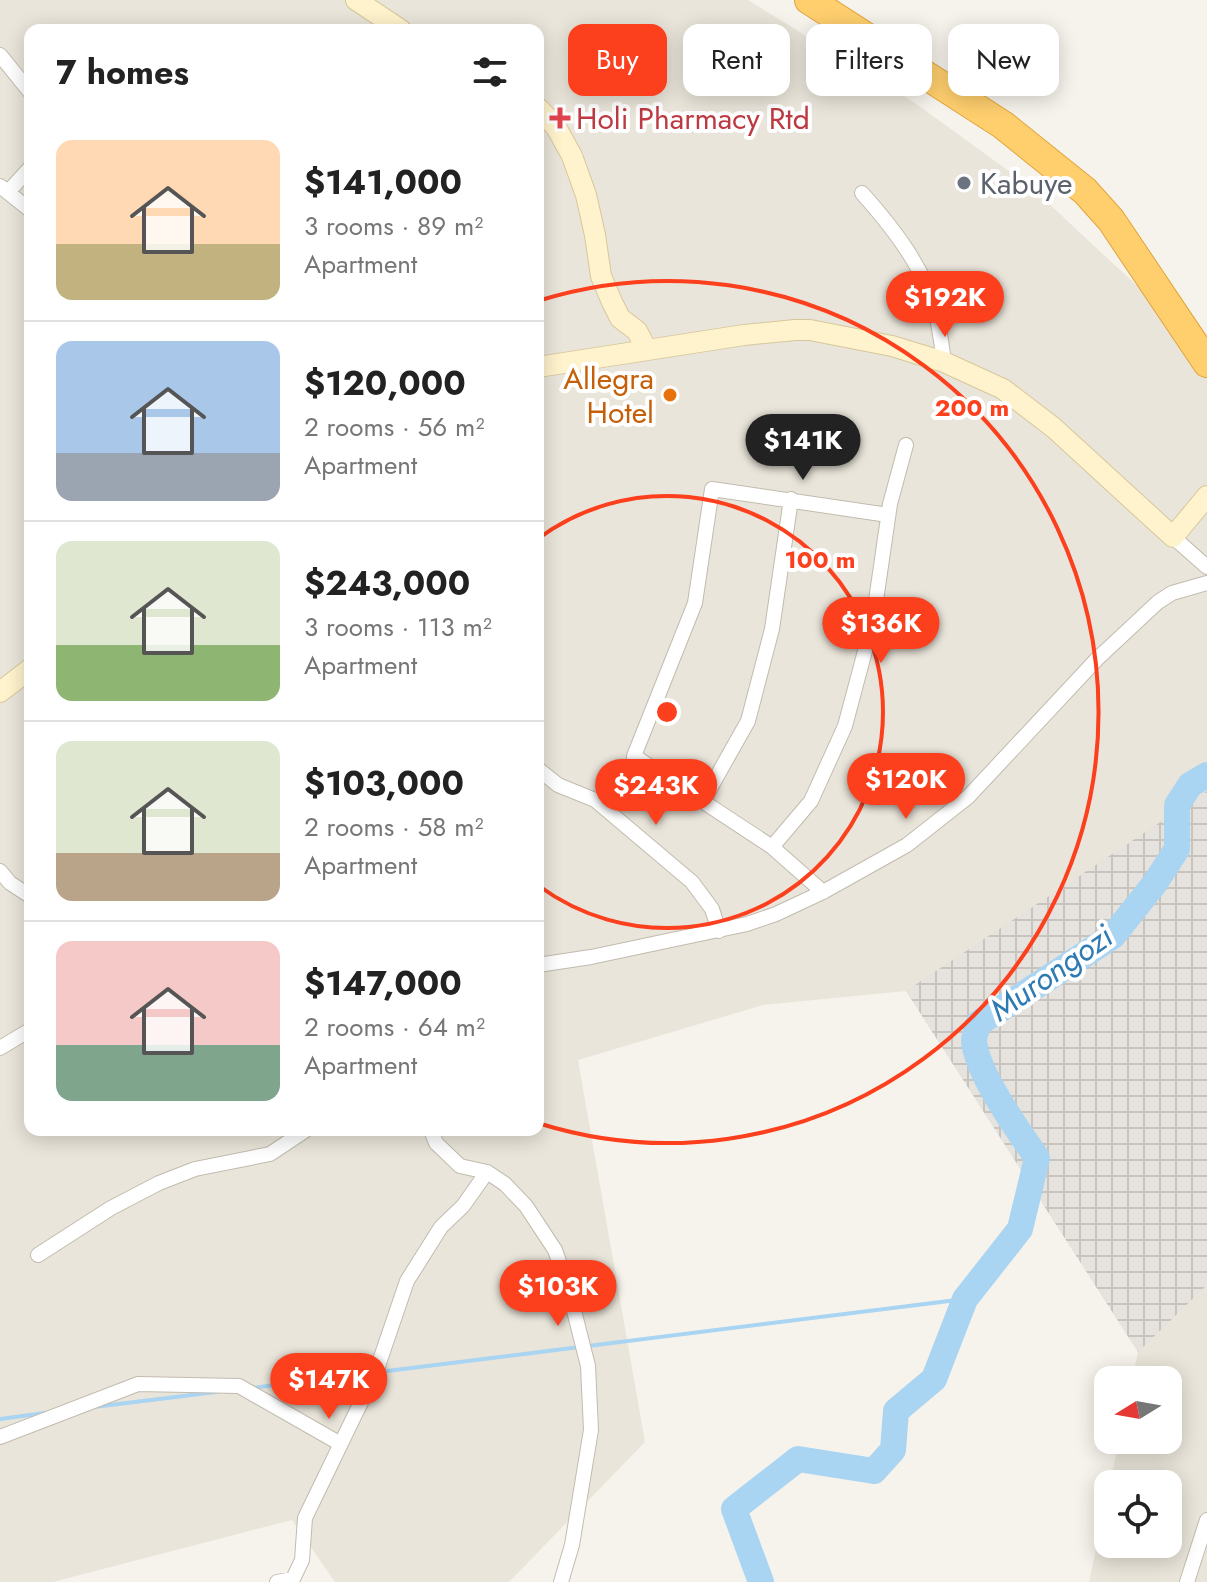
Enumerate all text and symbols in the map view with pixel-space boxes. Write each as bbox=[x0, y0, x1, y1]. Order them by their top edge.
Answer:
chip: Buy bbox=[568, 24, 667, 96]
chip: Rent bbox=[683, 24, 790, 96]
chip: Filters bbox=[806, 24, 932, 96]
chip: New bbox=[948, 24, 1059, 96]
text: 7 homes bbox=[56, 48, 189, 97]
icon: filters bbox=[468, 50, 512, 94]
place label: Holi Pharmacy Rtd bbox=[576, 97, 810, 140]
marker: Holi Pharmacy Rtd bbox=[551, 109, 569, 127]
text: $141,000 bbox=[304, 158, 462, 207]
place label: Kabuye bbox=[980, 162, 1072, 205]
icon: home bbox=[120, 172, 216, 268]
marker: Kabuye bbox=[955, 174, 973, 192]
text: 3 rooms · 89 m² bbox=[304, 207, 483, 245]
text: Apartment bbox=[304, 245, 417, 283]
pin: $192K bbox=[889, 271, 1001, 339]
text: $192K bbox=[904, 278, 986, 316]
place label: Allegra Hotel bbox=[563, 357, 654, 434]
text: $120,000 bbox=[304, 359, 466, 408]
icon: home bbox=[120, 373, 216, 469]
marker: Allegra Hotel bbox=[661, 386, 679, 404]
text: 200 m bbox=[935, 390, 1009, 425]
text: 2 rooms · 56 m² bbox=[304, 408, 484, 446]
pin: $141K bbox=[747, 414, 859, 482]
text: $141K bbox=[764, 421, 842, 459]
text: Apartment bbox=[304, 446, 417, 484]
text: 100 m bbox=[785, 542, 855, 577]
text: $243,000 bbox=[304, 559, 470, 608]
icon: home bbox=[120, 573, 216, 669]
pin: $136K bbox=[825, 597, 937, 665]
text: $136K bbox=[840, 604, 922, 642]
text: 3 rooms · 113 m² bbox=[304, 608, 492, 646]
text: Apartment bbox=[304, 646, 417, 684]
centre of rings bbox=[653, 698, 681, 726]
pin: $120K bbox=[850, 753, 962, 821]
text: $103,000 bbox=[304, 759, 464, 808]
pin: $243K bbox=[600, 759, 712, 827]
text: $120K bbox=[865, 760, 947, 798]
text: $243K bbox=[613, 766, 699, 804]
icon: home bbox=[120, 773, 216, 869]
text: 2 rooms · 58 m² bbox=[304, 808, 484, 846]
text: Apartment bbox=[304, 846, 417, 884]
water label: Murongozi bbox=[980, 913, 1123, 1032]
text: $147,000 bbox=[304, 959, 462, 1008]
icon: home bbox=[120, 973, 216, 1069]
text: 2 rooms · 64 m² bbox=[304, 1008, 485, 1046]
text: Apartment bbox=[304, 1046, 417, 1084]
pin: $103K bbox=[502, 1260, 614, 1328]
text: $103K bbox=[518, 1267, 598, 1305]
pin: $147K bbox=[273, 1353, 385, 1421]
text: $147K bbox=[288, 1360, 370, 1398]
north arrow bbox=[1094, 1366, 1182, 1454]
map controls bbox=[1094, 1366, 1182, 1558]
button: locate bbox=[1094, 1470, 1182, 1558]

